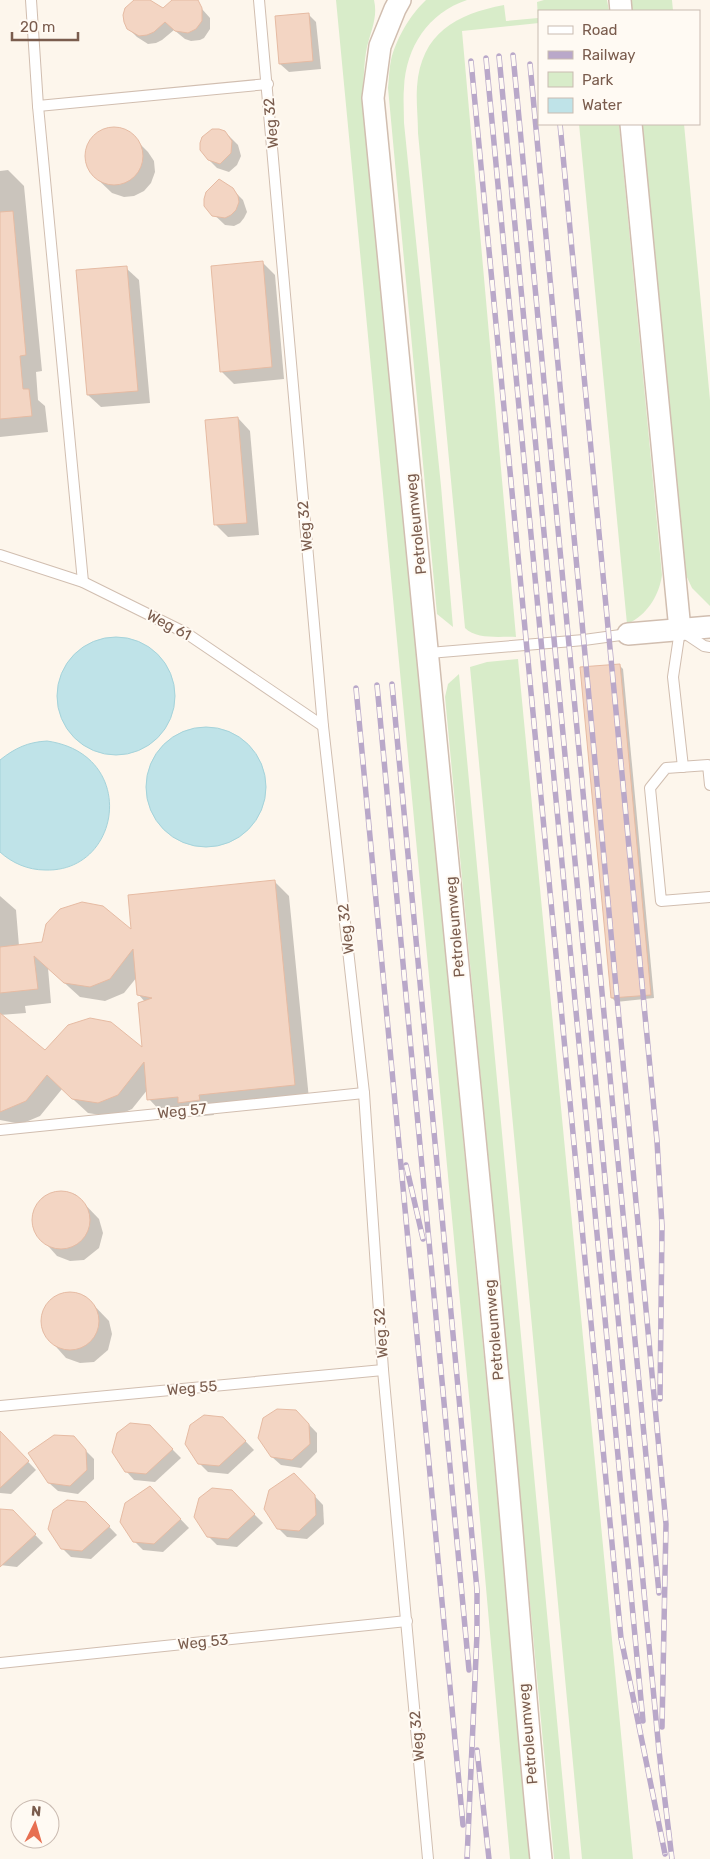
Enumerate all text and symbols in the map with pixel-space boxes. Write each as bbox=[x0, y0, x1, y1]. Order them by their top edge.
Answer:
scale bar bbox=[12, 10, 79, 42]
legend bbox=[538, 10, 700, 125]
text: 20 m bbox=[20, 18, 55, 36]
text: Road bbox=[582, 21, 618, 39]
text: Railway bbox=[582, 46, 636, 64]
text: Park bbox=[582, 71, 613, 89]
text: Water bbox=[582, 96, 622, 114]
street label: Weg 32 bbox=[260, 97, 282, 149]
street label: Petroleumweg bbox=[402, 473, 430, 575]
street label: Weg 32 bbox=[294, 500, 316, 552]
street label: Weg 61 bbox=[144, 606, 194, 644]
street label: Petroleumweg bbox=[442, 876, 468, 978]
street label: Weg 32 bbox=[334, 903, 358, 955]
street label: Weg 57 bbox=[157, 1099, 208, 1123]
street label: Petroleumweg bbox=[481, 1279, 507, 1381]
street label: Weg 32 bbox=[370, 1307, 392, 1359]
street label: Weg 55 bbox=[166, 1377, 218, 1399]
street label: Weg 53 bbox=[177, 1630, 229, 1654]
street label: Petroleumweg bbox=[515, 1683, 541, 1785]
street label: Weg 32 bbox=[406, 1710, 428, 1762]
north arrow bbox=[10, 1799, 60, 1849]
text: N bbox=[30, 1803, 42, 1820]

